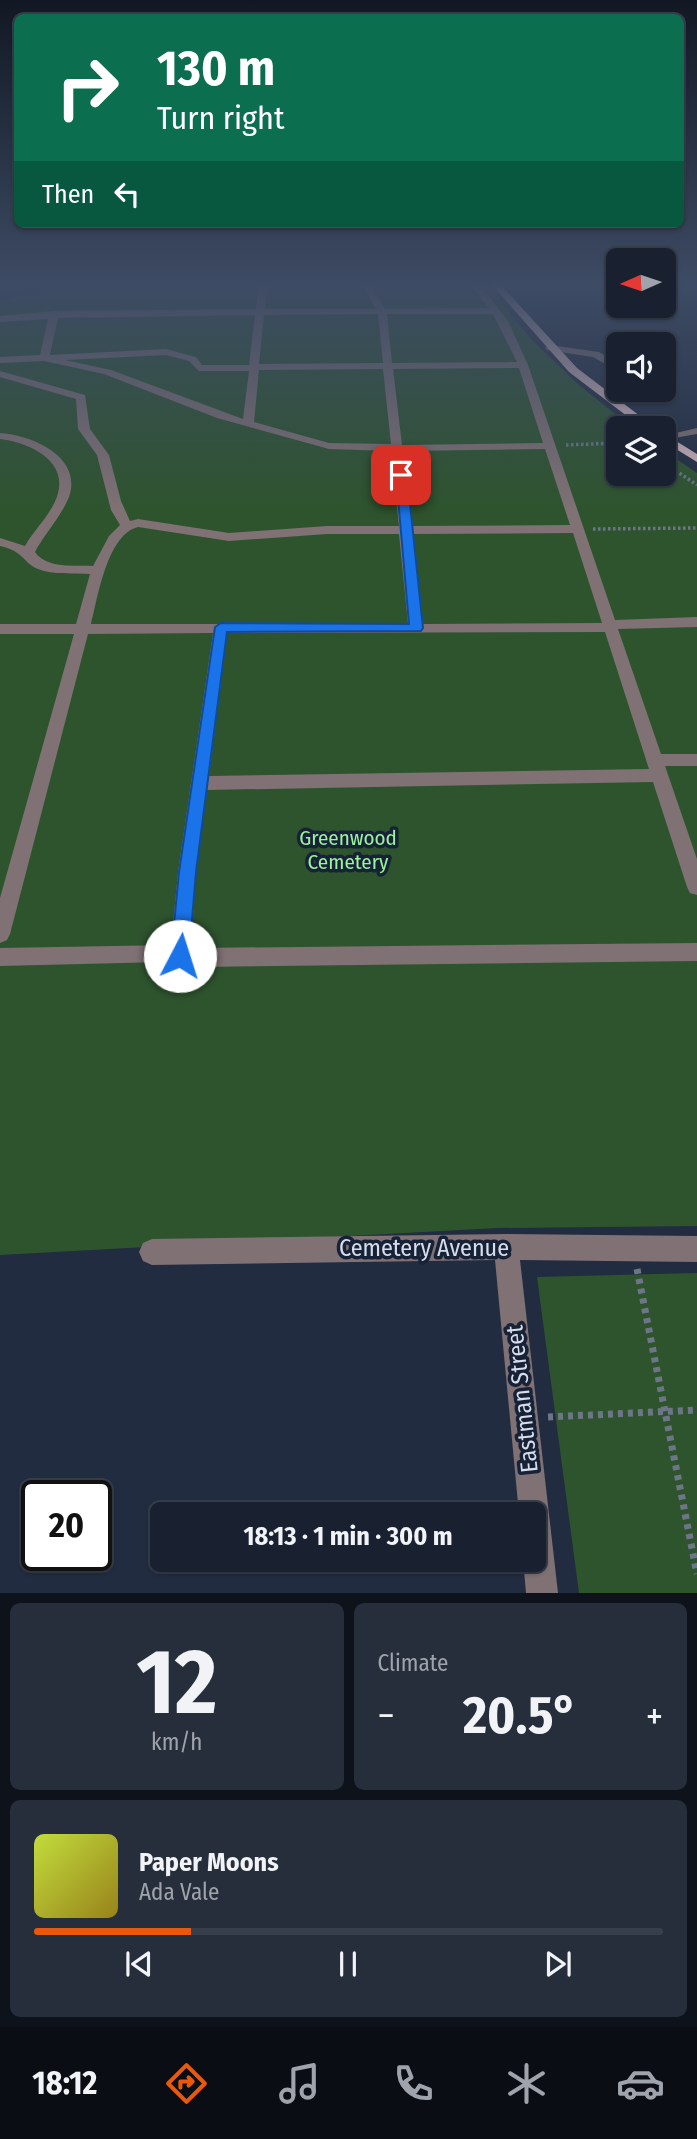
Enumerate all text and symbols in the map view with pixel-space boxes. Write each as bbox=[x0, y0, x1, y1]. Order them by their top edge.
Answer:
text: 130 m bbox=[157, 39, 275, 98]
icon: right bbox=[42, 42, 133, 133]
text: Turn right bbox=[157, 99, 284, 137]
icon: left bbox=[108, 175, 146, 213]
text: Then bbox=[42, 179, 94, 210]
north arrow bbox=[606, 248, 676, 318]
map controls bbox=[606, 248, 676, 486]
button: sound bbox=[606, 332, 676, 402]
button: layers bbox=[606, 416, 676, 486]
pin bbox=[371, 445, 431, 505]
icon: arrive bbox=[382, 456, 420, 494]
park label: Greenwood Cemetery bbox=[299, 825, 397, 875]
position arrow bbox=[143, 919, 217, 993]
street label: Cemetery Avenue bbox=[339, 1234, 509, 1262]
street label: Eastman Street bbox=[500, 1324, 544, 1474]
speed limit sign: 20 bbox=[21, 1480, 112, 1571]
text: 18:13 · 1 min · 300 m bbox=[243, 1521, 453, 1552]
text: 12 bbox=[136, 1628, 217, 1737]
text: Climate bbox=[378, 1649, 448, 1677]
text: 20.5° bbox=[463, 1684, 577, 1747]
text: − bbox=[378, 1693, 395, 1739]
text: + bbox=[646, 1693, 663, 1739]
text: km/h bbox=[151, 1728, 202, 1756]
text: Paper Moons bbox=[139, 1847, 279, 1878]
text: Ada Vale bbox=[139, 1878, 219, 1906]
icon: previous bbox=[120, 1945, 158, 1983]
icon: pause bbox=[329, 1945, 367, 1983]
icon: next bbox=[539, 1945, 577, 1983]
icon: directions bbox=[162, 2059, 211, 2108]
icon: music bbox=[275, 2059, 324, 2108]
icon: phone bbox=[389, 2059, 438, 2108]
icon: climate bbox=[502, 2059, 551, 2108]
icon: car bbox=[616, 2059, 665, 2108]
text: 18:12 bbox=[32, 2064, 97, 2102]

